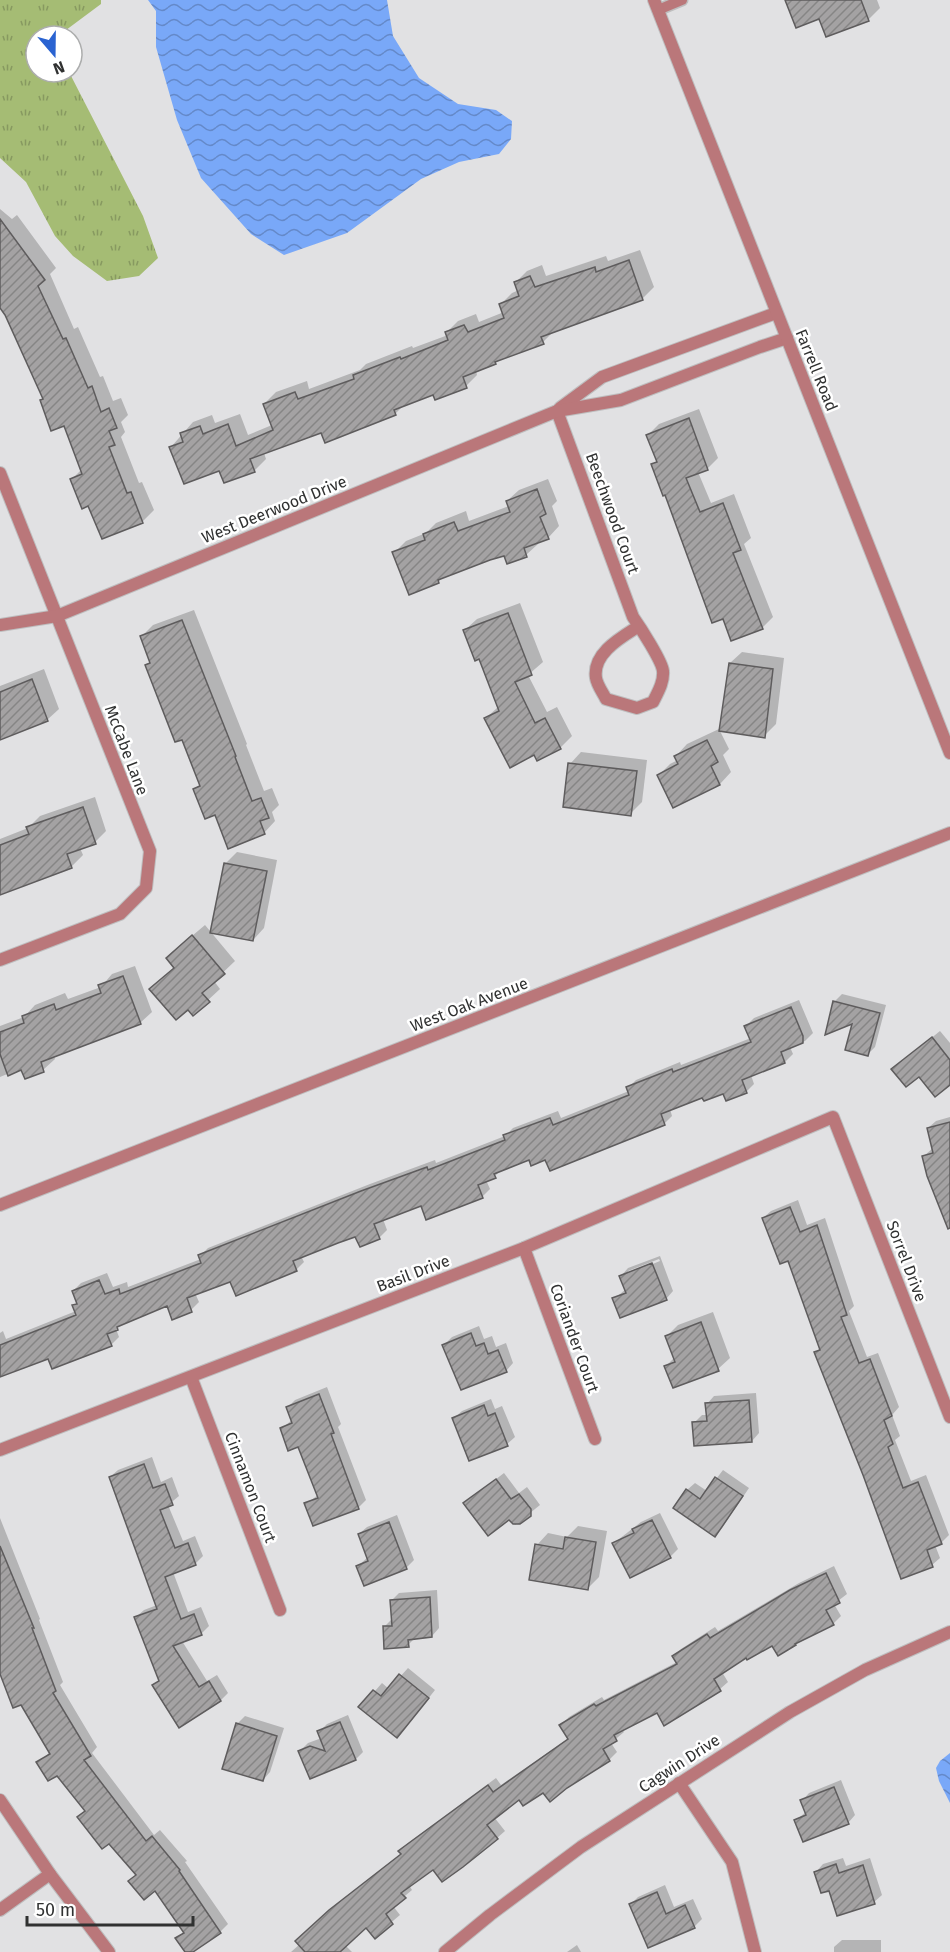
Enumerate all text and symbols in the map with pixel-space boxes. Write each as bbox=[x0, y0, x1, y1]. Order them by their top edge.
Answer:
north arrow bbox=[24, 24, 84, 84]
text: N bbox=[51, 57, 67, 78]
street label: Farrell Road bbox=[791, 326, 842, 414]
street label: Beechwood Court bbox=[582, 450, 643, 576]
street label: West Deerwood Drive bbox=[199, 472, 349, 547]
street label: McCabe Lane bbox=[101, 703, 152, 798]
street label: West Oak Avenue bbox=[408, 973, 531, 1036]
street label: Sorrel Drive bbox=[882, 1218, 931, 1304]
street label: Basil Drive bbox=[374, 1251, 452, 1296]
street label: Coriander Court bbox=[546, 1281, 603, 1396]
street label: Cinnamon Court bbox=[221, 1429, 280, 1545]
street label: Cagwin Drive bbox=[635, 1730, 723, 1797]
scale bar bbox=[27, 1889, 194, 1927]
text: 50 m bbox=[36, 1899, 75, 1921]

